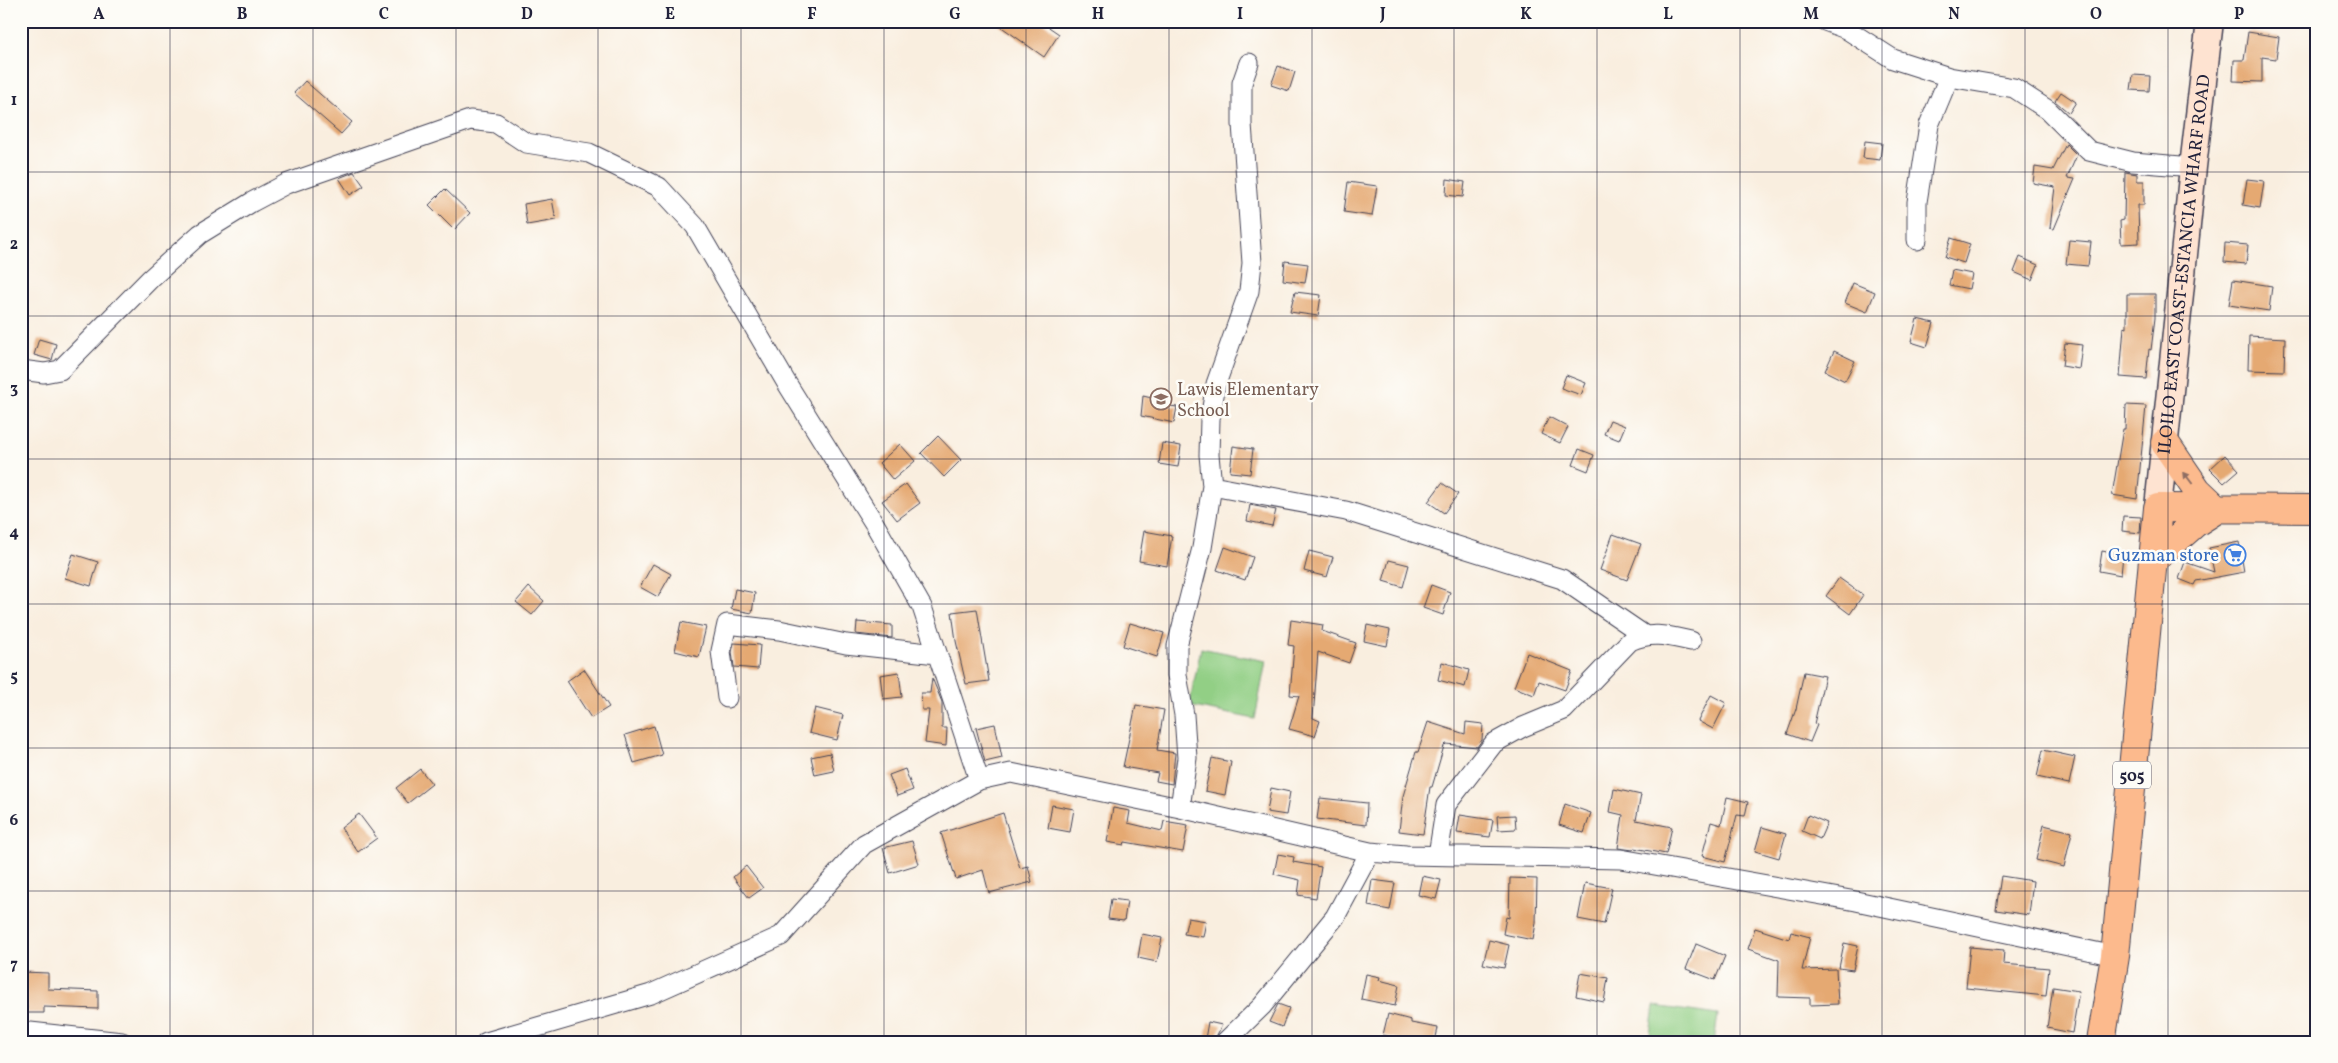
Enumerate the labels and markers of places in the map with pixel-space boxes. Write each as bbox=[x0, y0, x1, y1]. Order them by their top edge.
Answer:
place label: Lawis Elementary School bbox=[1177, 378, 1319, 424]
school or university icon: Lawis Elementary School bbox=[1149, 387, 1173, 411]
supermarket icon: Guzman store bbox=[2223, 543, 2247, 567]
place label: Guzman store bbox=[2108, 544, 2219, 569]

